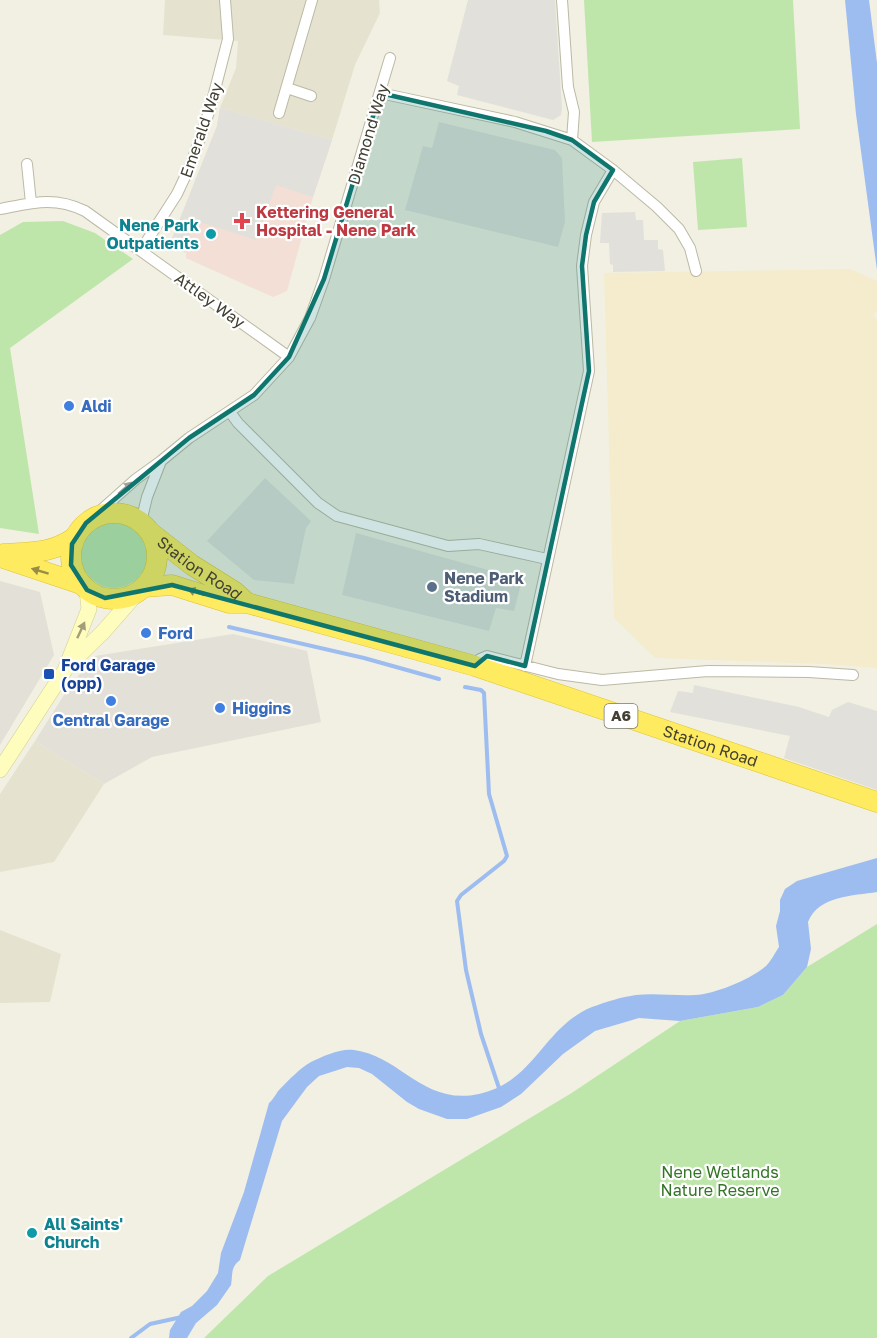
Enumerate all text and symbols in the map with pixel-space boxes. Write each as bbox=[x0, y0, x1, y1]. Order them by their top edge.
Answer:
street label: Emerald Way bbox=[175, 80, 227, 180]
street label: Diamond Way bbox=[343, 81, 393, 187]
place label: Kettering General Hospital - Nene Park bbox=[256, 202, 417, 240]
marker: Kettering General Hospital - Nene Park bbox=[233, 212, 251, 230]
place label: Nene Park Outpatients bbox=[106, 215, 200, 253]
marker: Nene Park Outpatients bbox=[204, 227, 218, 241]
street label: Attley Way bbox=[171, 268, 249, 332]
place label: Aldi bbox=[81, 396, 112, 416]
marker: Aldi bbox=[62, 399, 76, 413]
one-way arrow bbox=[117, 482, 133, 495]
street label: Station Road bbox=[153, 532, 247, 604]
one-way arrow bbox=[31, 566, 49, 575]
place label: Nene Park Stadium bbox=[444, 568, 525, 606]
marker: Nene Park Stadium bbox=[425, 580, 439, 594]
one-way arrow bbox=[186, 587, 204, 597]
one-way arrow bbox=[76, 622, 85, 639]
place label: Ford bbox=[158, 623, 193, 643]
marker: Ford bbox=[139, 626, 153, 640]
place label: Ford Garage (opp) bbox=[61, 655, 155, 693]
marker: Ford Garage (opp) bbox=[42, 667, 56, 681]
marker: Central Garage bbox=[104, 694, 118, 708]
place label: Higgins bbox=[232, 698, 291, 718]
marker: Higgins bbox=[213, 701, 227, 715]
road number: A6 bbox=[604, 704, 638, 728]
place label: Central Garage bbox=[52, 710, 170, 730]
street label: Station Road bbox=[661, 720, 760, 771]
park label: Nene Wetlands Nature Reserve bbox=[661, 1162, 779, 1200]
place label: All Saints' Church bbox=[44, 1214, 123, 1252]
marker: All Saints' Church bbox=[25, 1226, 39, 1240]

